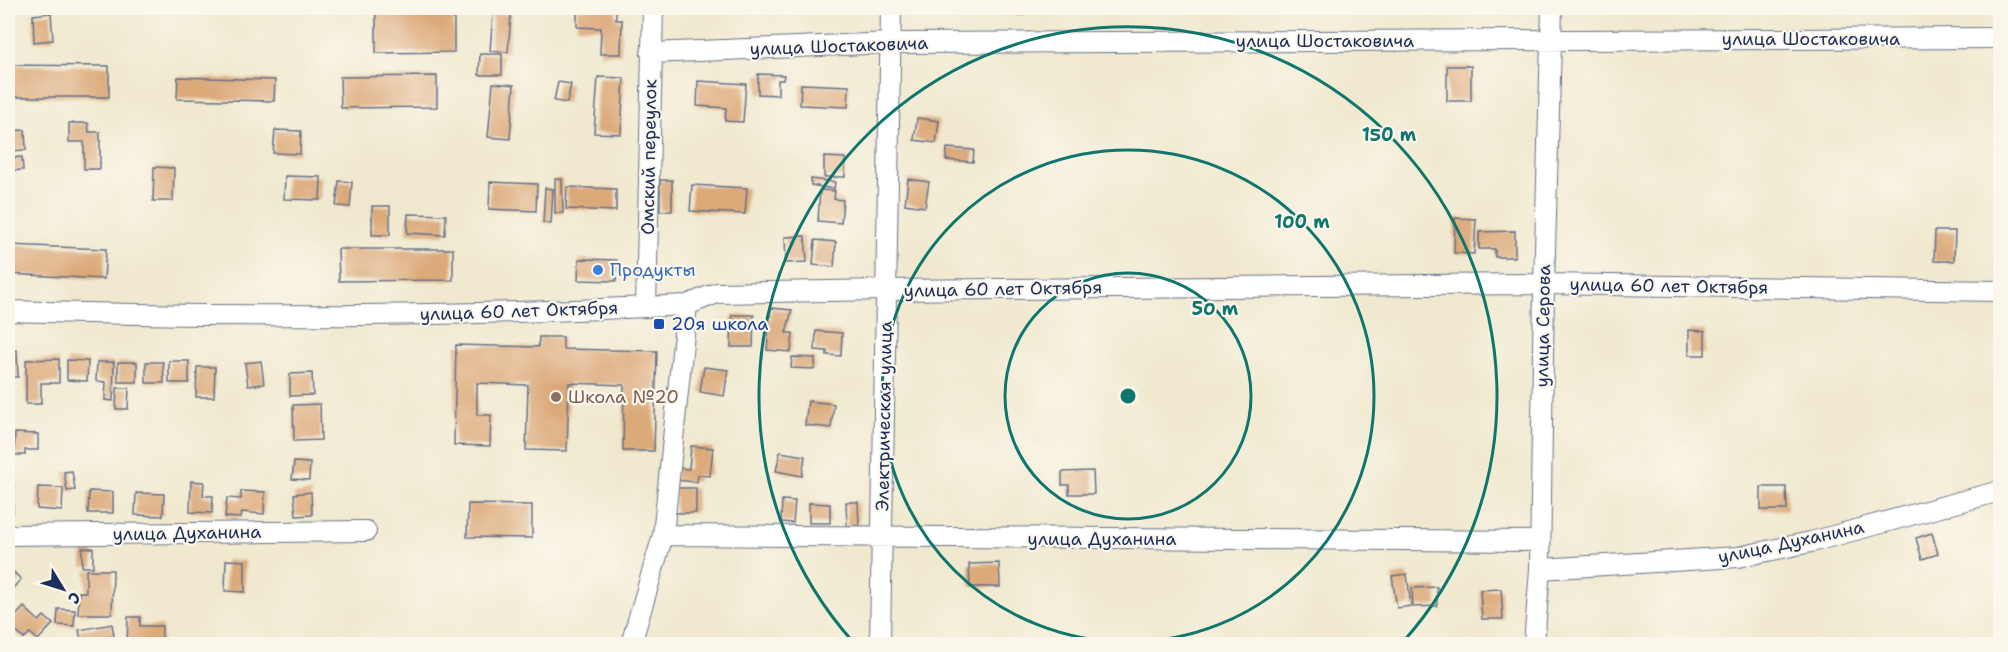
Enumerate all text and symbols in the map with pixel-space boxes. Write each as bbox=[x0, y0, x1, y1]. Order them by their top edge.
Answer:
street label: улица Шостаковича bbox=[1722, 27, 1900, 51]
street label: улица Шостаковича bbox=[1236, 29, 1414, 53]
street label: улица Шостаковича bbox=[749, 31, 929, 61]
street label: Омский переулок bbox=[636, 79, 662, 235]
text: 150 m bbox=[1362, 123, 1417, 147]
text: 100 m bbox=[1274, 210, 1330, 234]
place label: Продукты bbox=[610, 258, 696, 282]
marker: Продукты bbox=[591, 263, 605, 277]
street label: улица Серова bbox=[1530, 264, 1556, 388]
street label: улица 60 лет Октября bbox=[1569, 272, 1769, 300]
street label: улица 60 лет Октября bbox=[903, 275, 1103, 303]
street label: улица 60 лет Октября bbox=[419, 296, 619, 326]
text: 50 m bbox=[1192, 297, 1239, 321]
place label: 20я школа bbox=[671, 312, 769, 336]
marker: 20я школа bbox=[652, 317, 666, 331]
street label: Электрическая улица bbox=[870, 321, 898, 511]
place label: Школа №20 bbox=[568, 385, 679, 409]
centre of rings bbox=[1118, 386, 1138, 406]
marker: Школа №20 bbox=[549, 390, 563, 404]
street label: улица Духанина bbox=[1716, 515, 1866, 569]
street label: улица Духанина bbox=[112, 520, 262, 546]
street label: улица Духанина bbox=[1028, 527, 1176, 551]
north arrow bbox=[33, 559, 93, 619]
text: С bbox=[63, 588, 86, 608]

